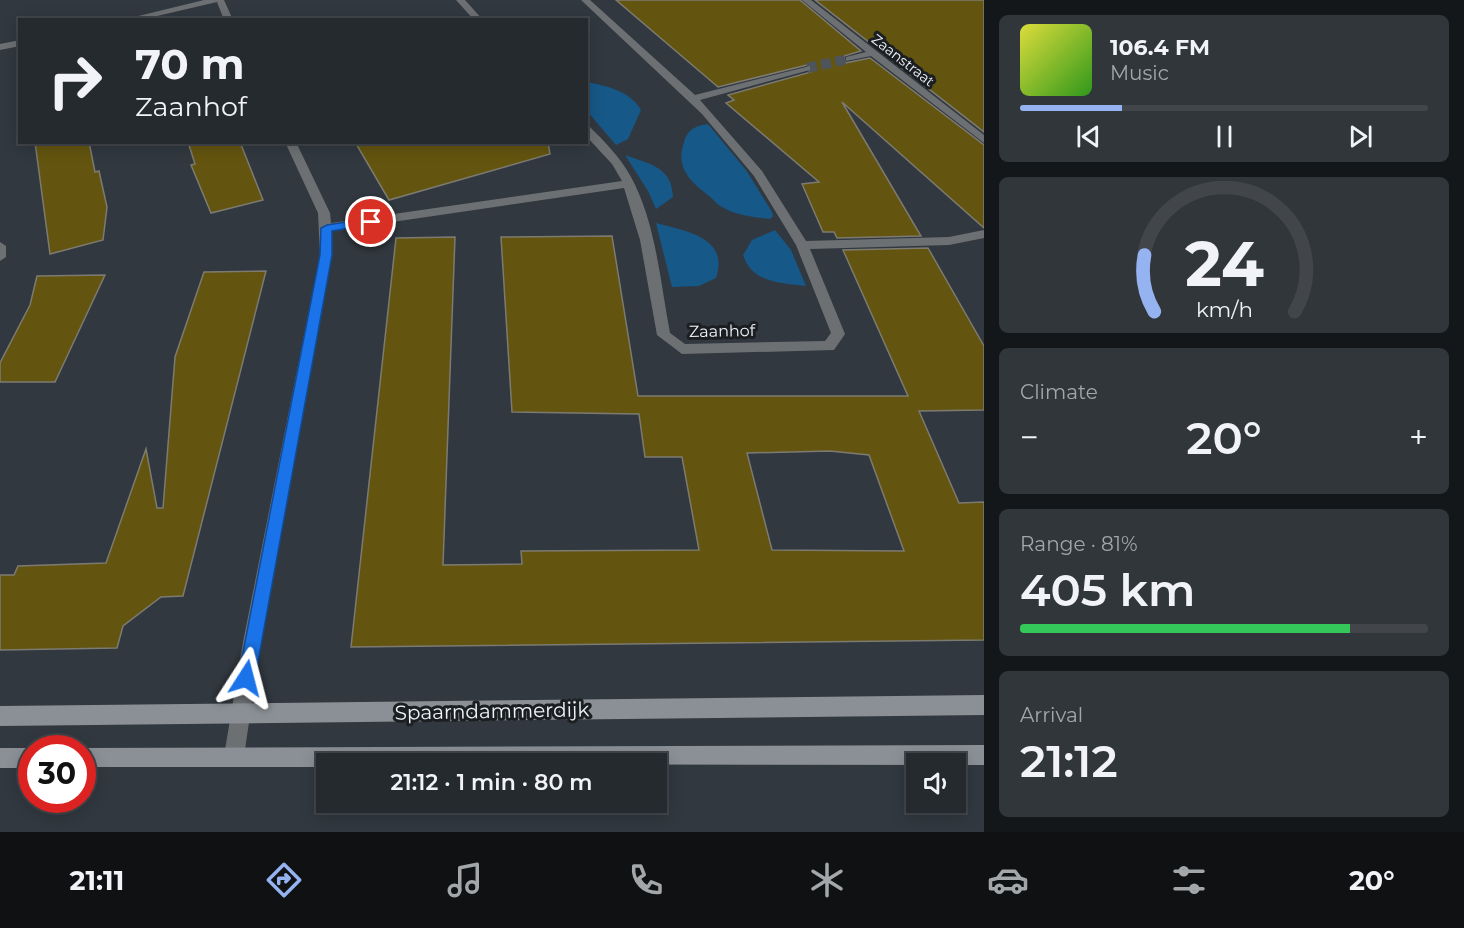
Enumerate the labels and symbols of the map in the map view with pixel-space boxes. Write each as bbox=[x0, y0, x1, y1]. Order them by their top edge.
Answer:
street label: Zaanstraat bbox=[868, 30, 938, 90]
pin bbox=[345, 196, 396, 247]
street label: Zaanhof bbox=[689, 321, 756, 341]
position arrow bbox=[214, 646, 278, 710]
street label: Spaarndammerdijk bbox=[394, 697, 590, 725]
speed limit sign: 30 bbox=[18, 735, 96, 813]

